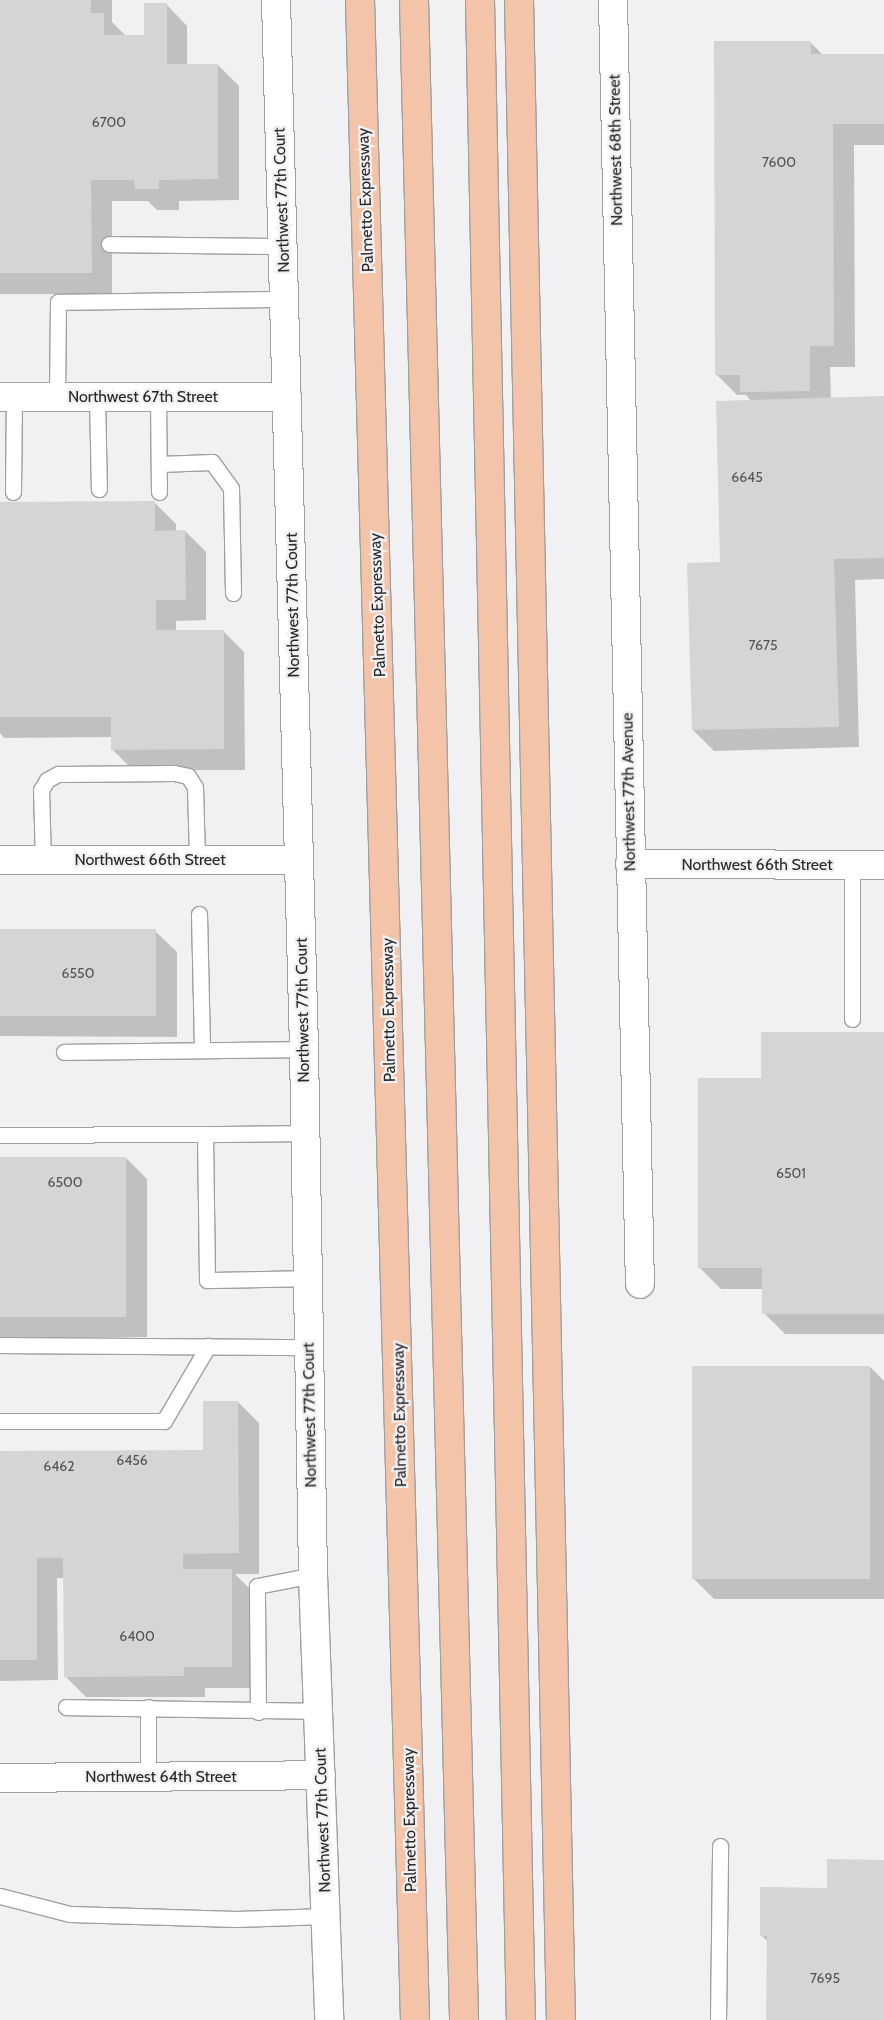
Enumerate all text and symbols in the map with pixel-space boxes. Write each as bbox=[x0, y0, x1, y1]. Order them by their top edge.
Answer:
street label: Northwest 68th Street bbox=[605, 74, 627, 226]
house number: 6700 bbox=[92, 114, 126, 130]
street label: Northwest 77th Court bbox=[270, 127, 294, 273]
street label: Palmetto Expressway bbox=[354, 128, 378, 272]
house number: 7600 bbox=[762, 154, 796, 170]
street label: Northwest 67th Street bbox=[68, 387, 218, 407]
house number: 6645 bbox=[731, 469, 763, 485]
street label: Northwest 77th Court bbox=[282, 532, 304, 678]
street label: Palmetto Expressway bbox=[366, 533, 390, 677]
house number: 7675 bbox=[748, 637, 778, 653]
street label: Northwest 77th Avenue bbox=[618, 713, 640, 871]
street label: Northwest 66th Street bbox=[74, 850, 226, 870]
street label: Northwest 66th Street bbox=[681, 855, 833, 875]
street label: Northwest 77th Court bbox=[292, 937, 314, 1083]
street label: Palmetto Expressway bbox=[378, 938, 400, 1082]
house number: 6550 bbox=[62, 965, 94, 981]
house number: 6501 bbox=[776, 1165, 806, 1181]
house number: 6500 bbox=[47, 1174, 83, 1190]
street label: Northwest 77th Court bbox=[299, 1342, 321, 1488]
street label: Palmetto Expressway bbox=[389, 1343, 411, 1487]
house number: 6456 bbox=[116, 1452, 148, 1468]
house number: 6462 bbox=[43, 1458, 75, 1474]
house number: 6400 bbox=[119, 1628, 155, 1644]
street label: Northwest 77th Court bbox=[311, 1747, 335, 1893]
street label: Palmetto Expressway bbox=[399, 1748, 421, 1892]
street label: Northwest 64th Street bbox=[85, 1767, 237, 1787]
house number: 7695 bbox=[810, 1970, 840, 1986]

